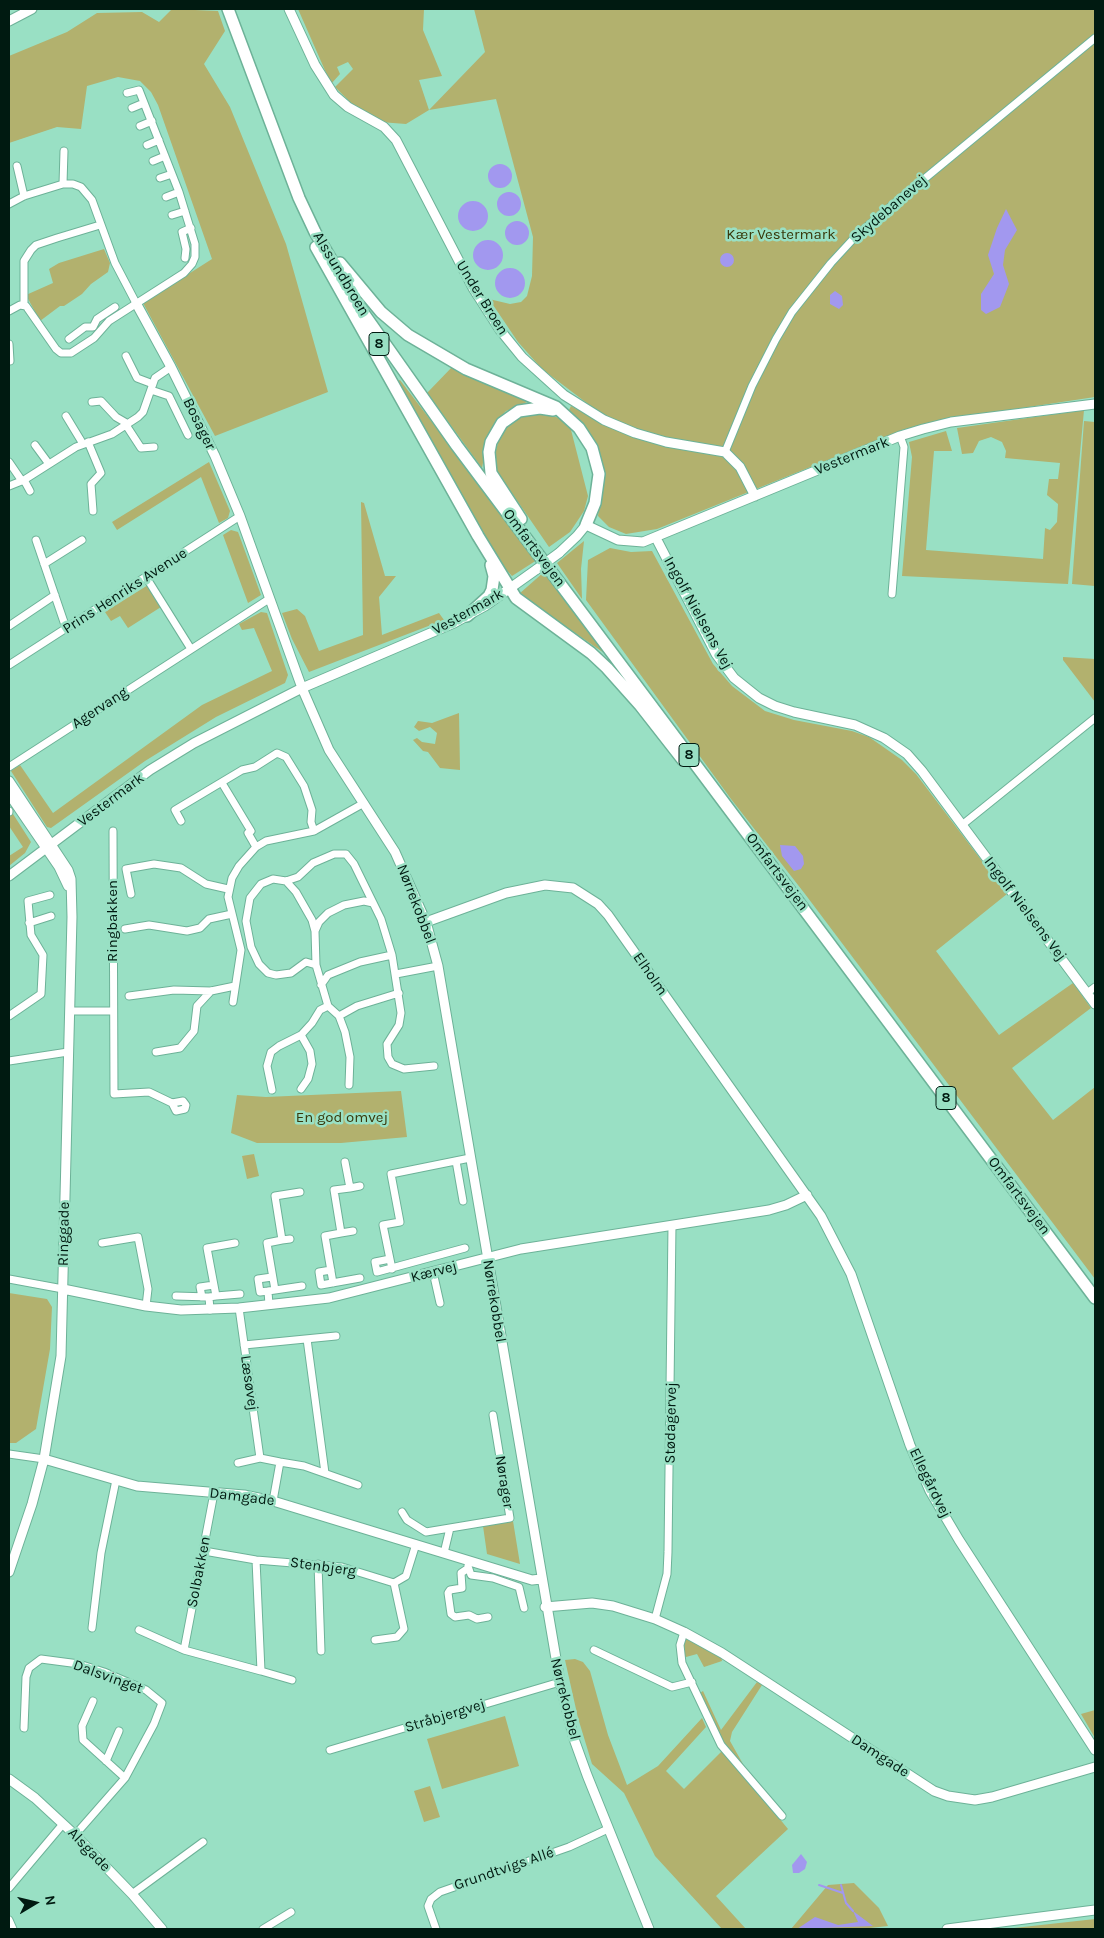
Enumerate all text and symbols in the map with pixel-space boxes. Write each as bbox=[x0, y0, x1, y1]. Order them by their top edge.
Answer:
street label: Skydebanevej bbox=[847, 171, 931, 247]
park label: Kær Vestermark bbox=[726, 226, 836, 244]
street label: Alssundbroen bbox=[309, 229, 373, 319]
street label: Under Broen bbox=[452, 258, 512, 338]
road number: 8 bbox=[369, 332, 389, 356]
street label: Bosager bbox=[179, 395, 219, 453]
street label: Vestermark bbox=[812, 433, 892, 479]
street label: Omfartsvejen bbox=[499, 506, 569, 590]
street label: Prins Henriks Avenue bbox=[59, 544, 191, 638]
street label: Ingolf Nielsens Vej bbox=[660, 554, 736, 672]
street label: Vestermark bbox=[429, 585, 507, 639]
street label: Agervang bbox=[68, 683, 132, 733]
road number: 8 bbox=[679, 744, 699, 766]
street label: Vestermark bbox=[74, 769, 148, 831]
street label: Omfartsvejen bbox=[742, 830, 812, 914]
street label: Ingolf Nielsens Vej bbox=[980, 853, 1070, 965]
street label: Nørrekobbel bbox=[393, 862, 439, 946]
street label: Ringbakken bbox=[104, 880, 122, 962]
street label: Elholm bbox=[629, 949, 671, 999]
road number: 8 bbox=[936, 1086, 956, 1110]
park label: En god omvej bbox=[296, 1109, 388, 1127]
street label: Omfartsvejen bbox=[984, 1154, 1054, 1238]
street label: Ringgade bbox=[54, 1202, 74, 1266]
street label: Kærvej bbox=[409, 1257, 459, 1287]
street label: Nørrekobbel bbox=[479, 1258, 509, 1344]
street label: Læsøvej bbox=[236, 1354, 262, 1412]
street label: Stødagervej bbox=[661, 1382, 681, 1464]
street label: Ellegårdvej bbox=[905, 1445, 955, 1521]
street label: Nørager bbox=[491, 1454, 517, 1510]
street label: Damgade bbox=[208, 1484, 276, 1510]
street label: Solbakken bbox=[183, 1535, 215, 1609]
street label: Stenbjerg bbox=[289, 1553, 357, 1581]
street label: Dalsvinget bbox=[71, 1656, 145, 1698]
street label: Nørrekobbel bbox=[546, 1656, 584, 1742]
street label: Stråbjergvej bbox=[403, 1695, 487, 1737]
street label: Damgade bbox=[848, 1731, 912, 1781]
street label: Alsgade bbox=[64, 1824, 114, 1876]
street label: Grundtvigs Allé bbox=[452, 1843, 556, 1895]
north arrow bbox=[10, 1878, 60, 1928]
text: N bbox=[41, 1894, 59, 1907]

